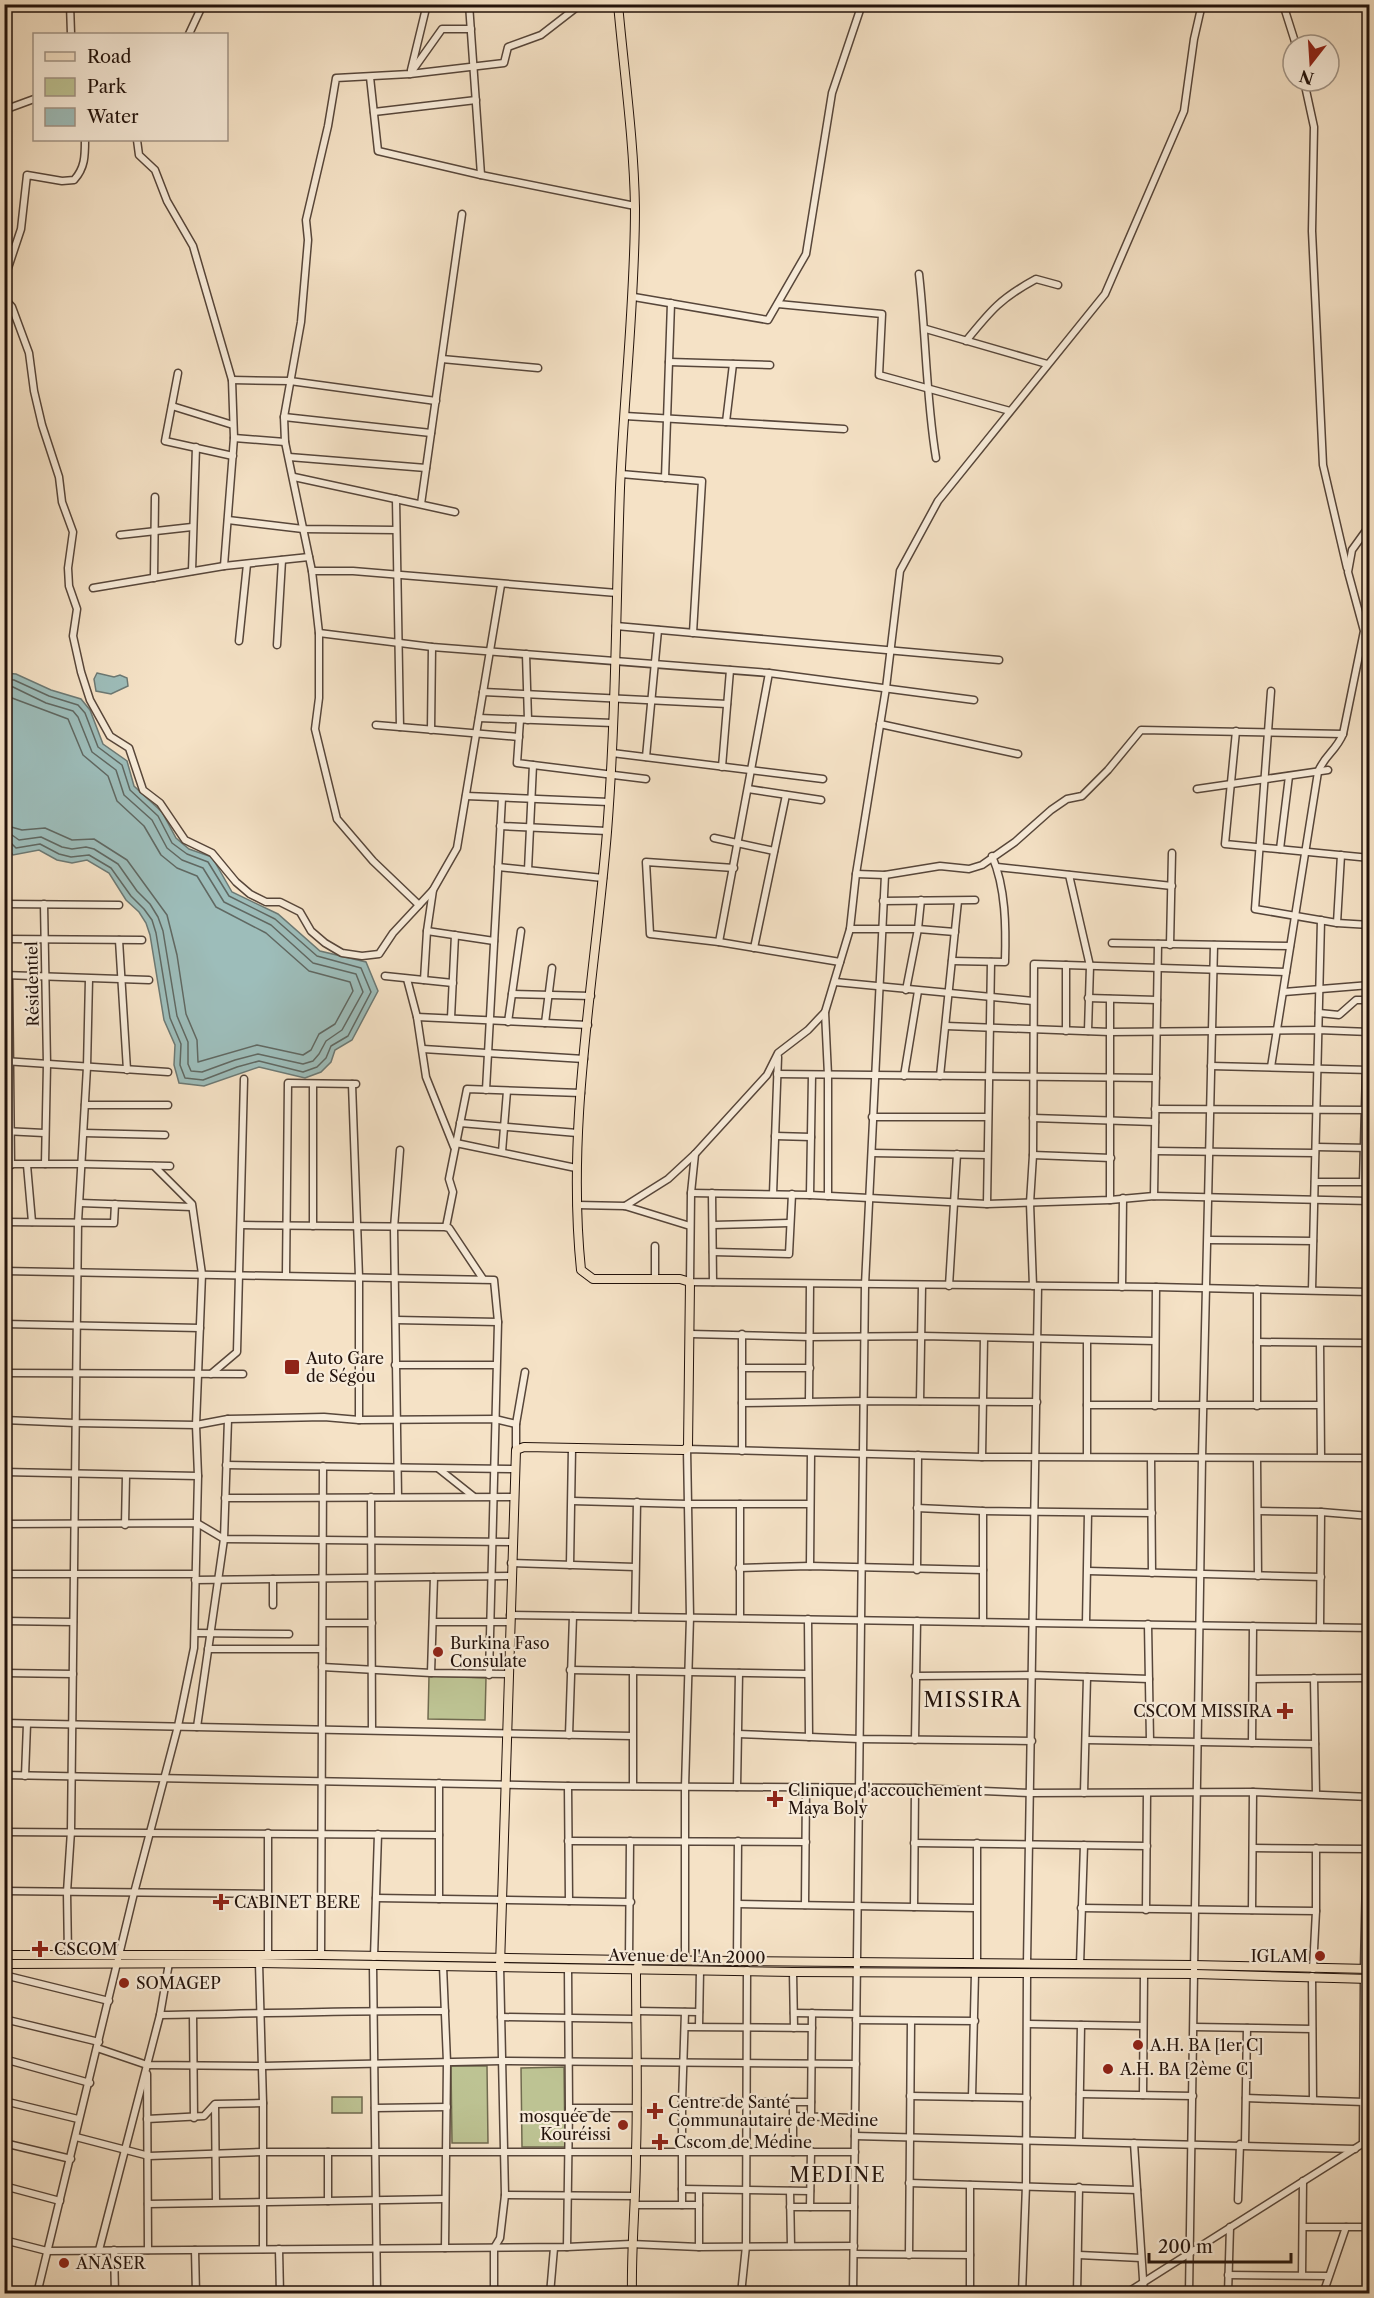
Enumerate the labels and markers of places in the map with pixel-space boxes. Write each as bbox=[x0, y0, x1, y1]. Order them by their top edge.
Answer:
place label: Auto Gare de Ségou bbox=[305, 1348, 384, 1386]
marker: Auto Gare de Ségou bbox=[283, 1358, 301, 1376]
place label: Burkina Faso Consulate bbox=[450, 1633, 550, 1671]
marker: Burkina Faso Consulate bbox=[431, 1645, 445, 1659]
place label: CSCOM MISSIRA bbox=[1133, 1701, 1273, 1721]
marker: CSCOM MISSIRA bbox=[1276, 1702, 1294, 1720]
place label: Clinique d'accouchement Maya Boly bbox=[788, 1780, 983, 1818]
marker: Clinique d'accouchement Maya Boly bbox=[766, 1790, 784, 1808]
place label: CABINET BERE bbox=[234, 1892, 360, 1912]
marker: CABINET BERE bbox=[212, 1893, 230, 1911]
place label: CSCOM bbox=[54, 1939, 118, 1959]
marker: CSCOM bbox=[31, 1940, 49, 1958]
place label: IGLAM bbox=[1251, 1946, 1308, 1966]
marker: IGLAM bbox=[1313, 1949, 1327, 1963]
place label: SOMAGEP bbox=[136, 1973, 221, 1993]
marker: SOMAGEP bbox=[117, 1976, 131, 1990]
place label: A.H. BA [1er C] bbox=[1149, 2035, 1263, 2055]
marker: A.H. BA [1er C] bbox=[1131, 2038, 1145, 2052]
place label: A.H. BA [2ème C] bbox=[1119, 2059, 1253, 2079]
marker: A.H. BA [2ème C] bbox=[1101, 2062, 1115, 2076]
place label: Centre de Santé Communautaire de Medine bbox=[668, 2092, 878, 2130]
marker: Centre de Santé Communautaire de Medine bbox=[646, 2102, 664, 2120]
place label: mosquée de Kouréissi bbox=[519, 2106, 611, 2144]
marker: mosquée de Kouréissi bbox=[616, 2118, 630, 2132]
place label: Cscom de Médine bbox=[674, 2132, 812, 2152]
marker: Cscom de Médine bbox=[651, 2133, 669, 2151]
place label: ANASER bbox=[75, 2253, 146, 2273]
marker: ANASER bbox=[57, 2256, 71, 2270]

